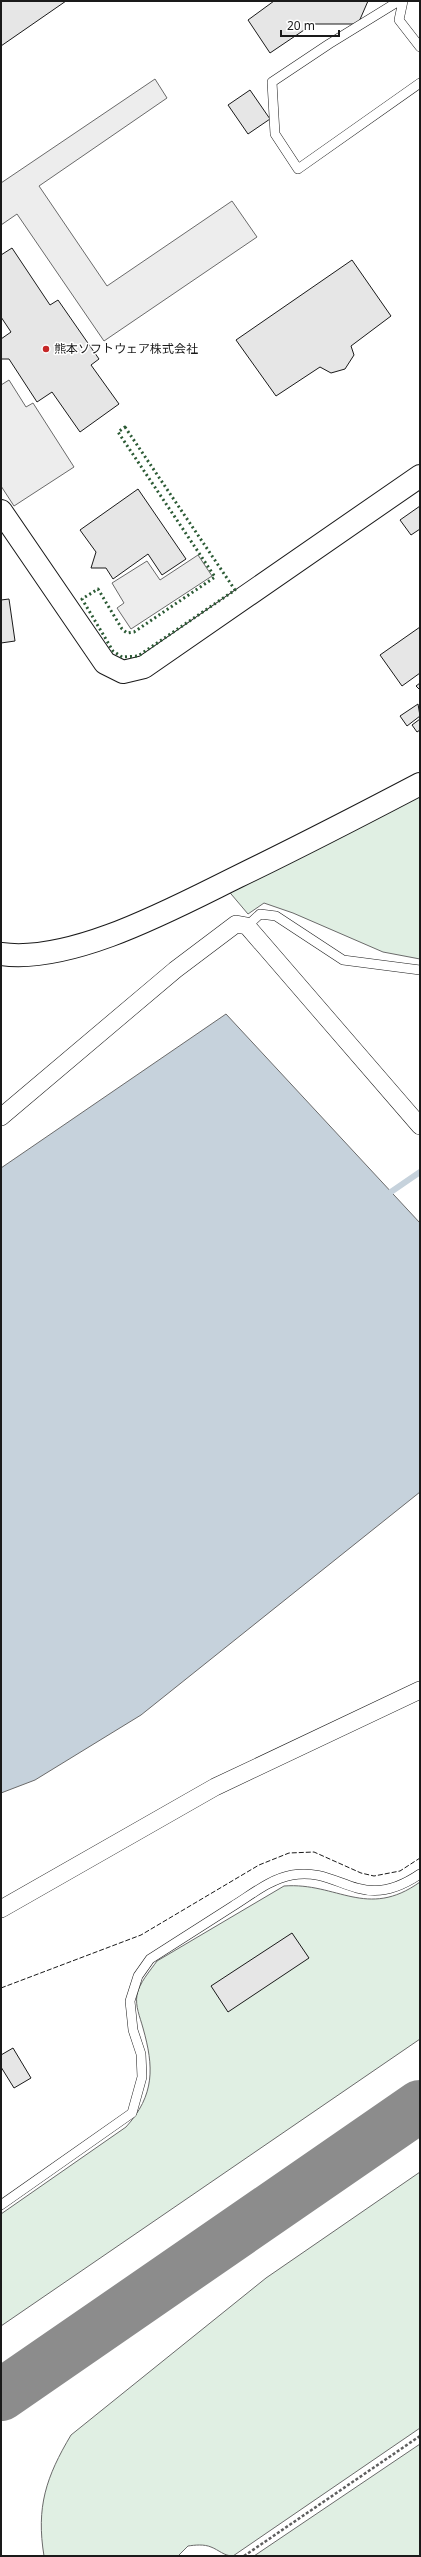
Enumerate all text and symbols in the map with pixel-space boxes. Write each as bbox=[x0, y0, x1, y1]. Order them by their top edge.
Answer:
scale bar bbox=[281, 12, 339, 38]
text: 20 m bbox=[287, 17, 315, 34]
place label: 熊本ソフトウェア株式会社 bbox=[54, 340, 198, 357]
marker: 熊本ソフトウェア株式会社 bbox=[41, 344, 51, 354]

